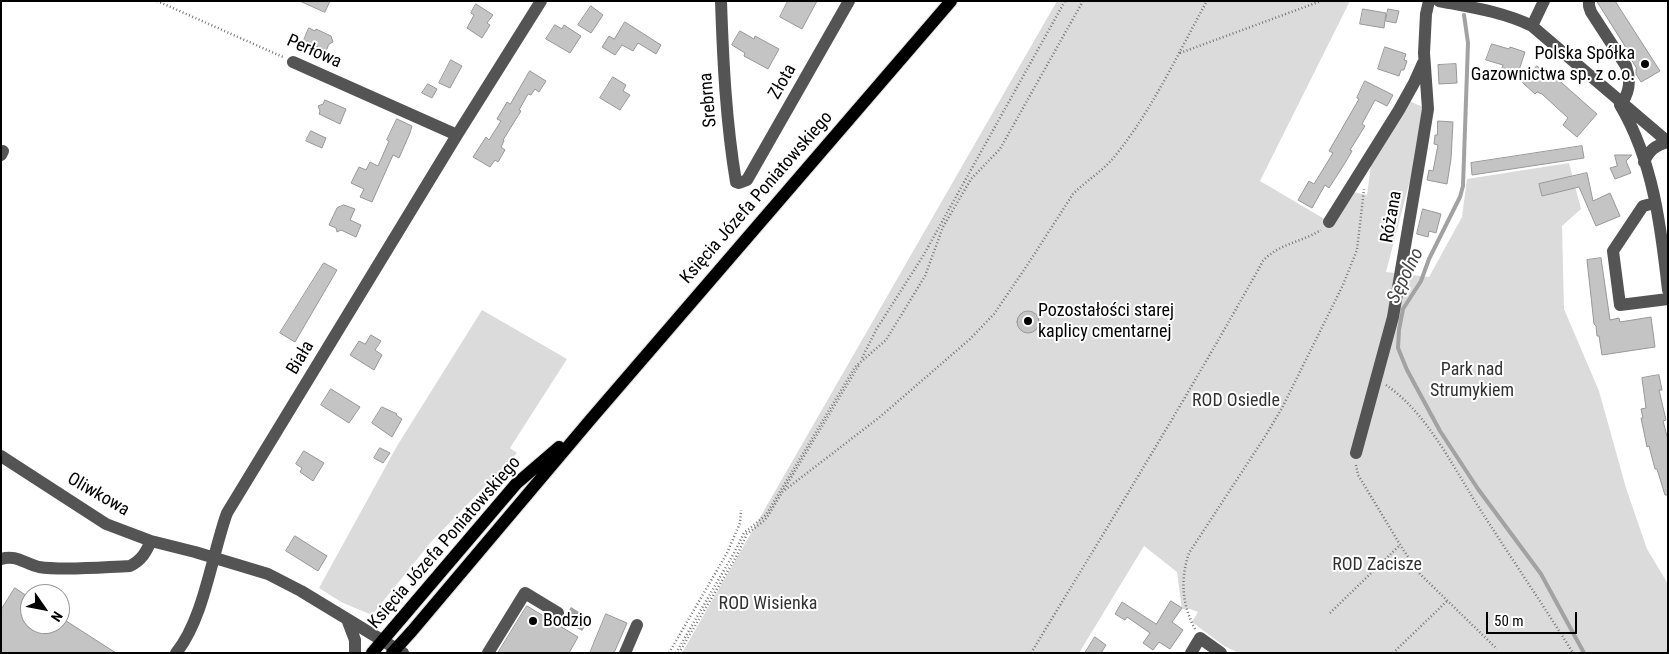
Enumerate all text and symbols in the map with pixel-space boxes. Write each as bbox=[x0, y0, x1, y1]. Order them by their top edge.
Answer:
street label: Perłowa bbox=[283, 30, 345, 74]
place label: Polska Spółka Gazownictwa sp. z o.o. bbox=[1471, 43, 1635, 86]
marker: Polska Spółka Gazownictwa sp. z o.o. bbox=[1639, 58, 1651, 70]
street label: Złota bbox=[764, 61, 802, 103]
street label: Srebrna bbox=[696, 72, 722, 128]
street label: Księcia Józefa Poniatowskiego bbox=[676, 107, 838, 289]
street label: Różana bbox=[1377, 189, 1407, 245]
water label: Sępolno bbox=[1383, 245, 1429, 307]
place label: Pozostałości starej kaplicy cmentarnej bbox=[1038, 300, 1174, 342]
marker: Pozostałości starej kaplicy cmentarnej bbox=[1022, 315, 1034, 327]
street label: Biała bbox=[283, 337, 319, 379]
park label: Park nad Strumykiem bbox=[1430, 359, 1514, 402]
park label: ROD Osiedle bbox=[1192, 390, 1280, 412]
street label: Księcia Józefa Poniatowskiego bbox=[364, 452, 526, 634]
street label: Oliwkowa bbox=[63, 469, 133, 521]
park label: ROD Zacisze bbox=[1332, 554, 1422, 576]
north arrow bbox=[20, 584, 70, 634]
park label: ROD Wisienka bbox=[719, 593, 817, 615]
scale bar bbox=[1489, 602, 1580, 634]
text: N bbox=[48, 609, 66, 625]
place label: Bodzio bbox=[543, 610, 592, 632]
text: 50 m bbox=[1494, 612, 1524, 630]
marker: Bodzio bbox=[527, 615, 539, 627]

